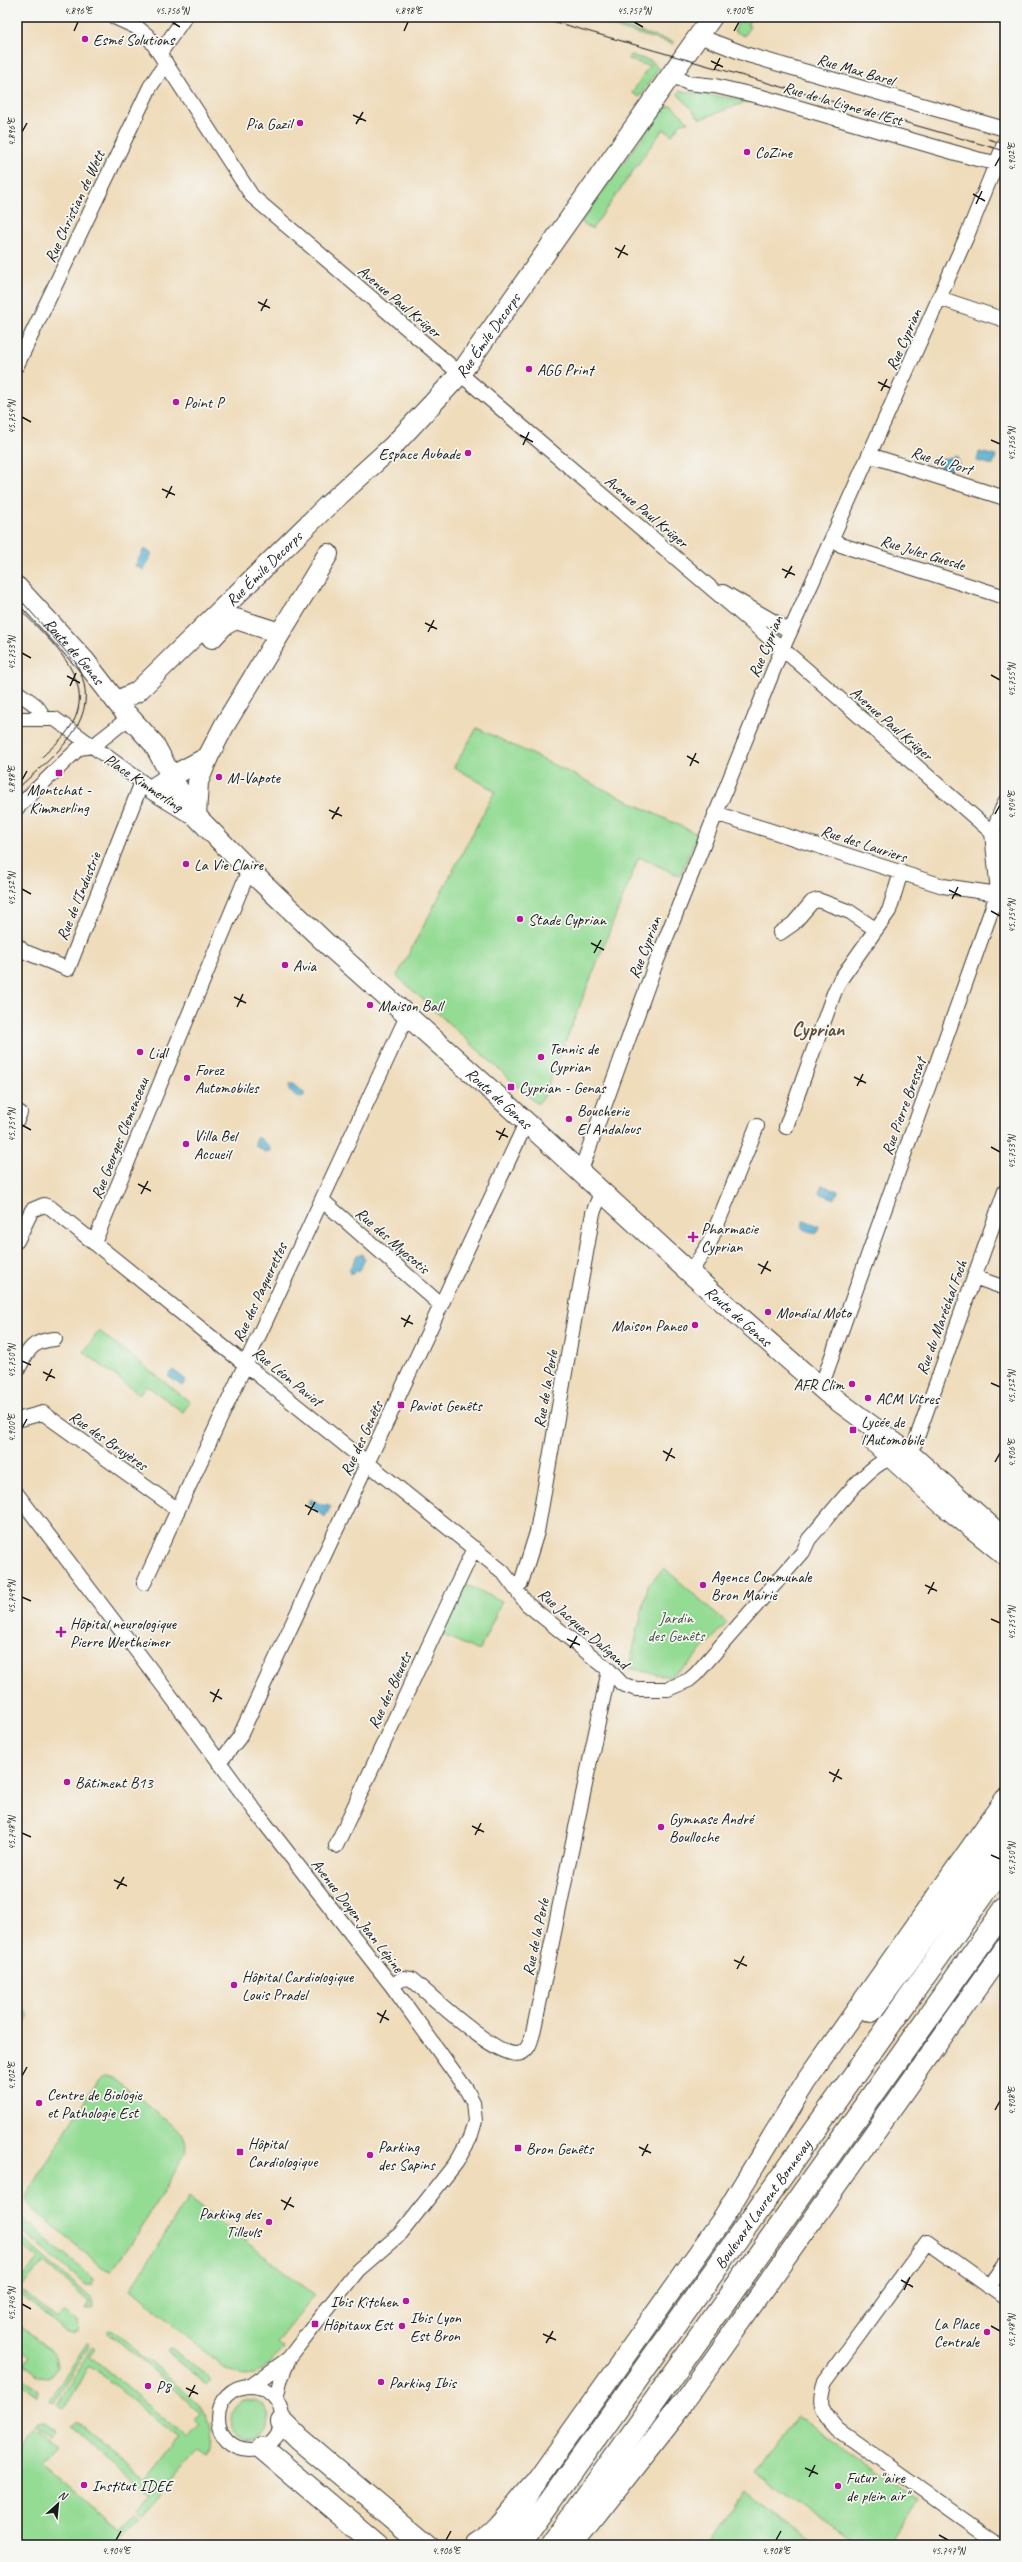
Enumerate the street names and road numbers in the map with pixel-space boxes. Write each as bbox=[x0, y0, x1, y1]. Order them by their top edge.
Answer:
street label: Rue Max Barel bbox=[815, 49, 900, 91]
street label: Rue de la Ligne de l'Est bbox=[781, 77, 906, 131]
street label: Rue Christian de Wett bbox=[40, 146, 110, 266]
street label: Avenue Paul Krüger bbox=[354, 261, 446, 343]
street label: Rue Émile Decorps bbox=[452, 288, 526, 382]
street label: Rue Cyprian bbox=[882, 305, 927, 373]
street label: Rue du Port bbox=[909, 442, 977, 480]
street label: Avenue Paul Krüger bbox=[601, 471, 693, 553]
street label: Rue Émile Decorps bbox=[222, 526, 308, 611]
street label: Rue Jules Guesde bbox=[878, 531, 969, 576]
street label: Rue Cyprian bbox=[744, 612, 788, 680]
street label: Route de Genas bbox=[39, 614, 109, 690]
street label: Avenue Paul Krüger bbox=[846, 682, 938, 766]
street label: Place Kimmerling bbox=[100, 749, 188, 817]
street label: Rue des Lauriers bbox=[818, 821, 910, 868]
street label: Rue de l'Industrie bbox=[52, 848, 106, 943]
street label: Rue Cyprian bbox=[624, 913, 666, 981]
street label: Rue Pierre Bressat bbox=[877, 1052, 932, 1158]
street label: Route de Genas bbox=[461, 1064, 537, 1134]
street label: Rue Georges Clemenceau bbox=[86, 1074, 154, 1202]
street label: Rue des Myosotis bbox=[351, 1203, 435, 1279]
street label: Rue des Paquerettes bbox=[228, 1238, 292, 1345]
street label: Rue du Maréchal Foch bbox=[912, 1257, 972, 1377]
street label: Route de Genas bbox=[701, 1282, 777, 1352]
street label: Rue Léon Paviot bbox=[248, 1343, 328, 1413]
street label: Rue de la Perle bbox=[529, 1347, 563, 1429]
street label: Rue des Genêts bbox=[336, 1397, 389, 1479]
street label: Rue des Bruyères bbox=[65, 1407, 153, 1476]
street label: Rue Jacques Daligand bbox=[534, 1584, 635, 1675]
street label: Rue des Bleuets bbox=[364, 1648, 417, 1732]
street label: Avenue Doyen Jean Lépine bbox=[307, 1855, 409, 1978]
street label: Rue de la Perle bbox=[518, 1895, 554, 1978]
street label: Boulevard Laurent Bonnevay bbox=[710, 2135, 817, 2273]

